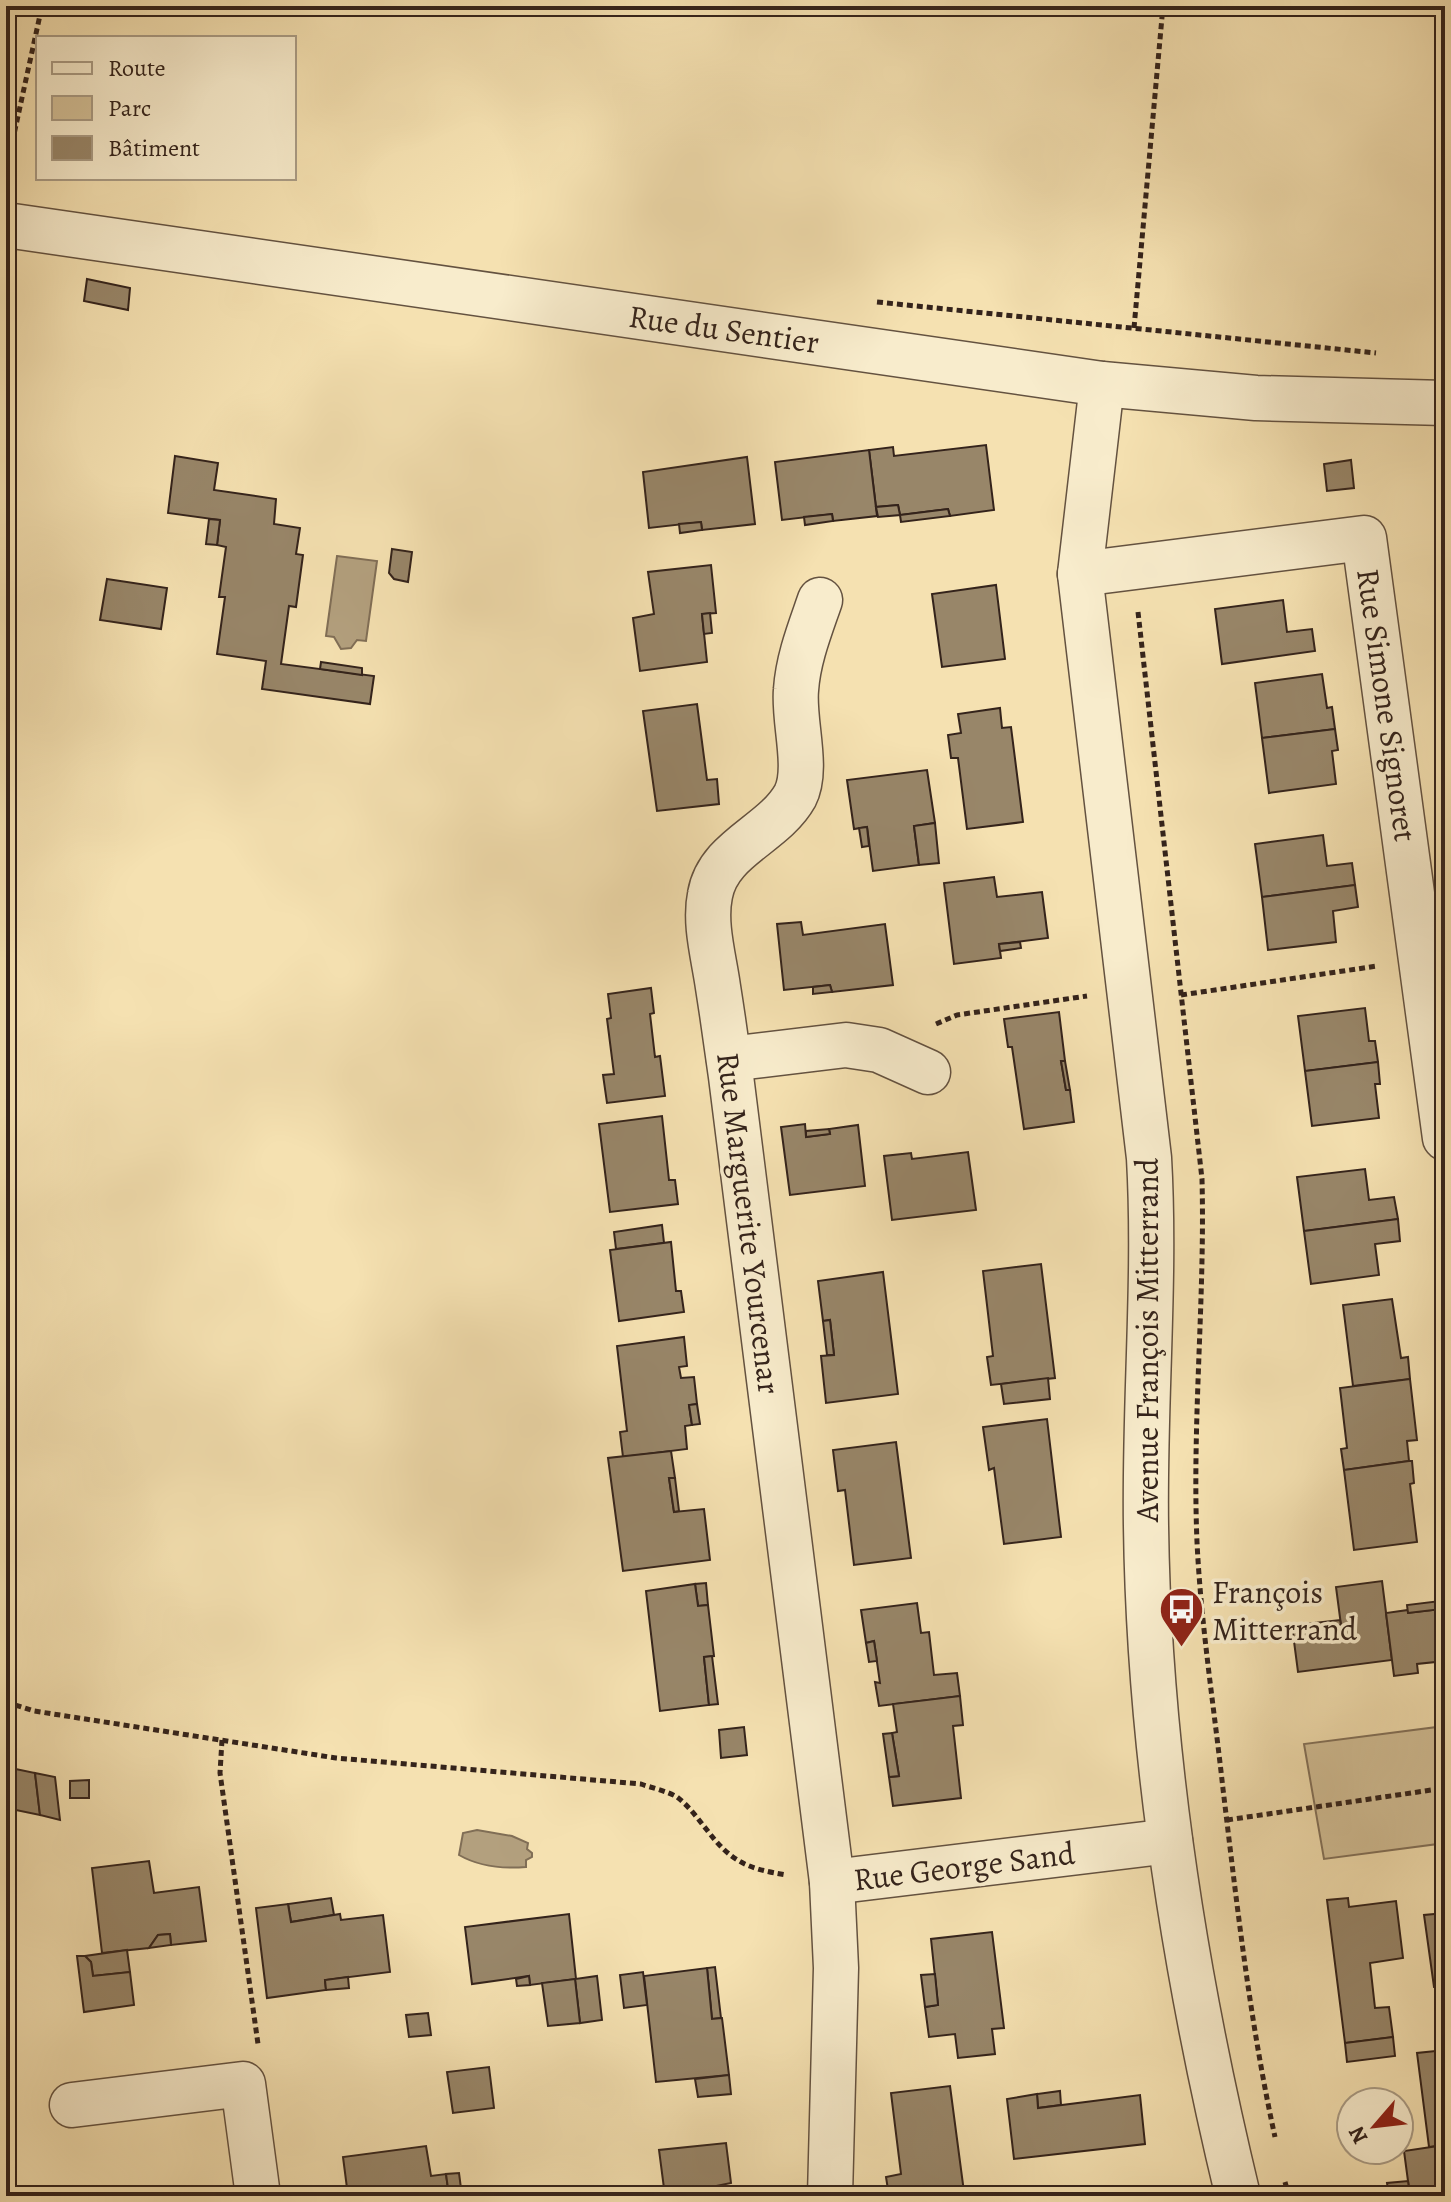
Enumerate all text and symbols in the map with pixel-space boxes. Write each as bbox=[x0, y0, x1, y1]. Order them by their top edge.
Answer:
legend bbox=[36, 36, 296, 180]
text: Route bbox=[108, 52, 166, 84]
text: Parc bbox=[108, 92, 151, 124]
text: Bâtiment bbox=[108, 132, 200, 164]
street label: Rue du Sentier bbox=[626, 294, 822, 364]
street label: Rue Simone Signoret bbox=[1346, 566, 1428, 844]
street label: Rue Marguerite Yourcenar bbox=[706, 1050, 792, 1396]
street label: Avenue François Mitterrand bbox=[1125, 1157, 1169, 1523]
place label: François Mitterrand bbox=[1212, 1570, 1358, 1651]
bus stop icon: François Mitterrand bbox=[1157, 1586, 1205, 1649]
street label: Rue George Sand bbox=[851, 1831, 1078, 1901]
north arrow bbox=[1335, 2086, 1415, 2166]
text: N bbox=[1341, 2121, 1375, 2149]

